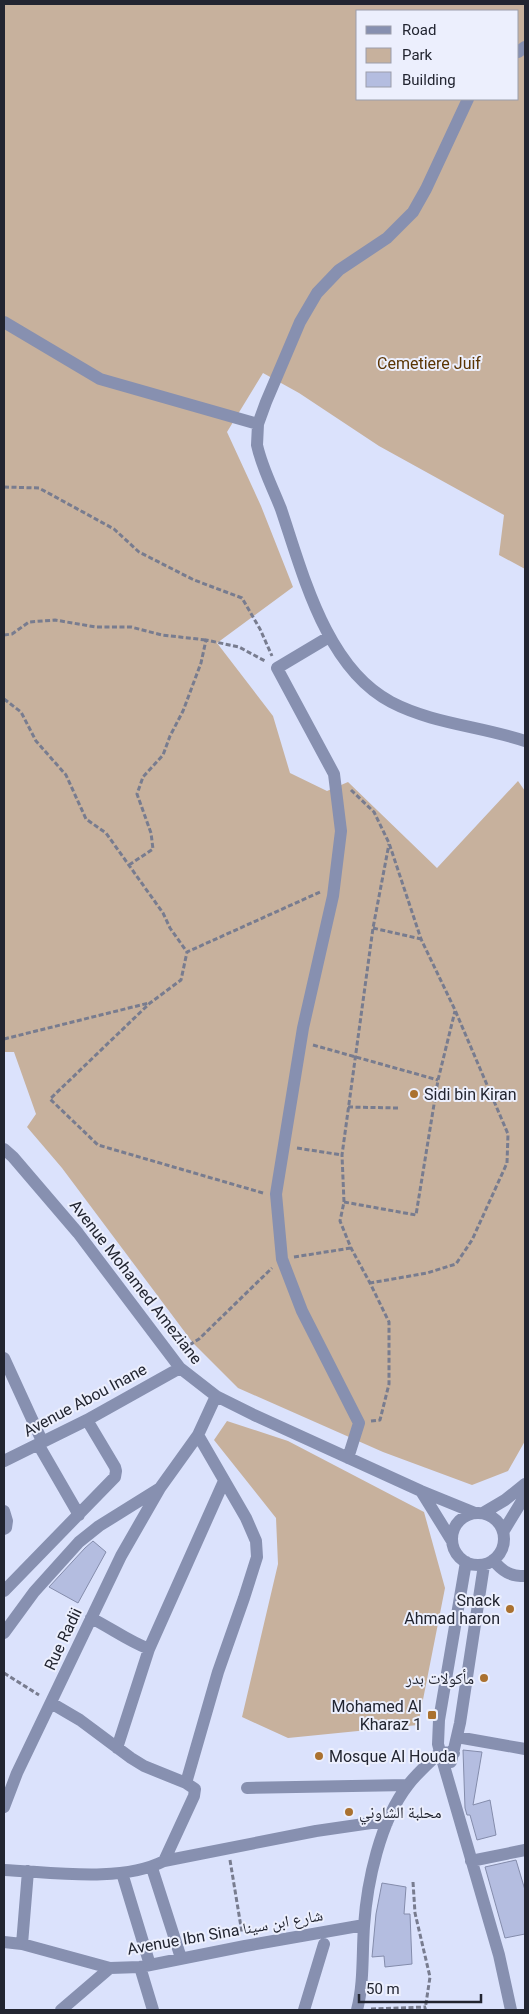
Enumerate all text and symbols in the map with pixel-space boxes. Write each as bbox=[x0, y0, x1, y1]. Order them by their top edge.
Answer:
legend bbox=[356, 10, 519, 100]
text: Road bbox=[402, 21, 436, 39]
text: Park bbox=[402, 46, 433, 64]
text: Building bbox=[402, 71, 456, 89]
park label: Cemetiere Juif bbox=[377, 354, 481, 373]
place label: Sidi bin Kiran bbox=[424, 1085, 517, 1104]
marker: Sidi bin Kiran bbox=[408, 1088, 420, 1100]
street label: Avenue Mohamed Ameziane bbox=[66, 1196, 206, 1368]
street label: Avenue Abou Inane bbox=[20, 1359, 150, 1441]
place label: Snack Ahmad haron bbox=[404, 1591, 501, 1628]
marker: Snack Ahmad haron bbox=[504, 1603, 516, 1615]
street label: Rue Radii bbox=[40, 1605, 86, 1673]
place label: مأكولات بدر bbox=[405, 1669, 474, 1688]
marker: مأكولات بدر bbox=[478, 1672, 490, 1684]
place label: Mohamed Al Kharaz 1 bbox=[332, 1697, 422, 1734]
marker: Mohamed Al Kharaz 1 bbox=[426, 1709, 438, 1721]
place label: Mosque Al Houda bbox=[329, 1747, 456, 1766]
marker: Mosque Al Houda bbox=[313, 1750, 325, 1762]
place label: محلبة الشاوني bbox=[359, 1803, 441, 1825]
marker: محلبة الشاوني bbox=[343, 1806, 355, 1818]
street label: Avenue Ibn Sina شارع ابن سينا bbox=[126, 1905, 324, 1960]
scale bar bbox=[359, 1972, 482, 2004]
text: 50 m bbox=[366, 1980, 400, 1998]

